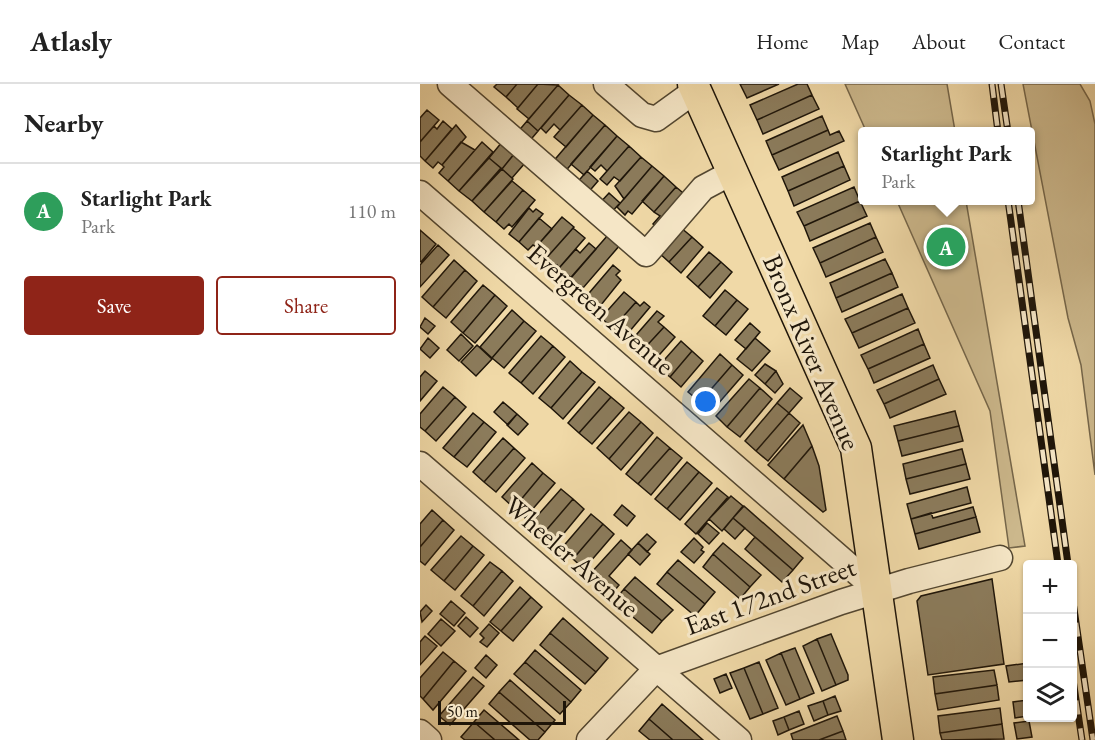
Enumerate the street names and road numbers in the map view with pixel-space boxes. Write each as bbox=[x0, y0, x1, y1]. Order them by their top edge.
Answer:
street label: Evergreen Avenue bbox=[520, 235, 682, 383]
street label: Bronx River Avenue bbox=[755, 249, 869, 455]
street label: Wheeler Avenue bbox=[497, 488, 647, 624]
street label: East 172nd Street bbox=[680, 549, 861, 643]

